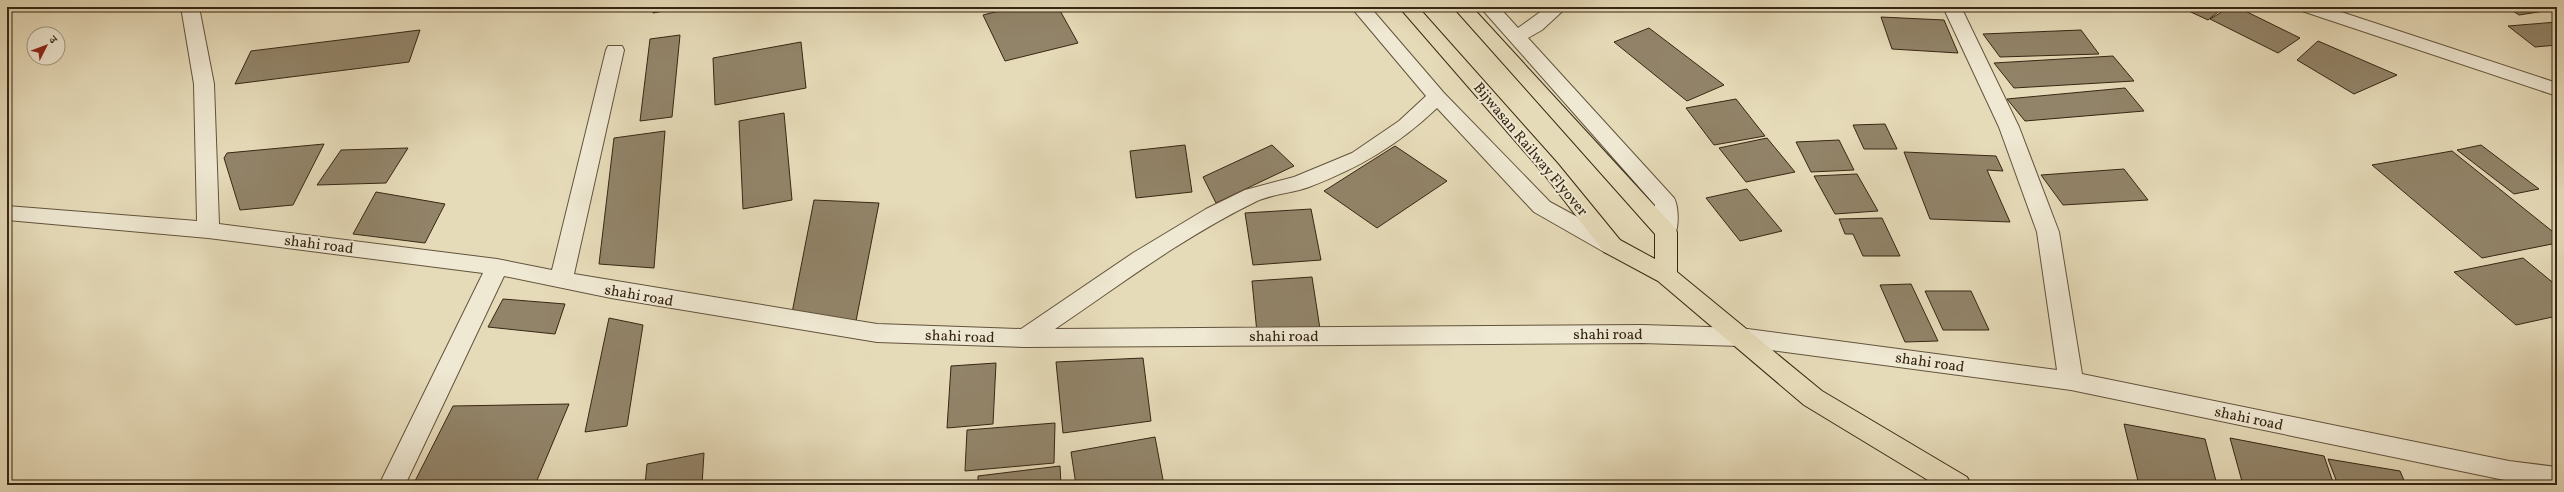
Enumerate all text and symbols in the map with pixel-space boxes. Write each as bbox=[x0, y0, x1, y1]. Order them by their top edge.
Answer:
north arrow bbox=[26, 26, 66, 66]
text: उ bbox=[44, 32, 61, 48]
street label: Bijwasan Railway Flyover bbox=[1468, 79, 1592, 221]
street label: shahi road bbox=[283, 231, 355, 260]
street label: shahi road bbox=[603, 280, 675, 313]
street label: shahi road bbox=[1573, 325, 1643, 346]
street label: shahi road bbox=[925, 326, 995, 349]
street label: shahi road bbox=[1249, 327, 1319, 348]
street label: shahi road bbox=[1894, 348, 1966, 379]
street label: shahi road bbox=[2213, 402, 2285, 437]

